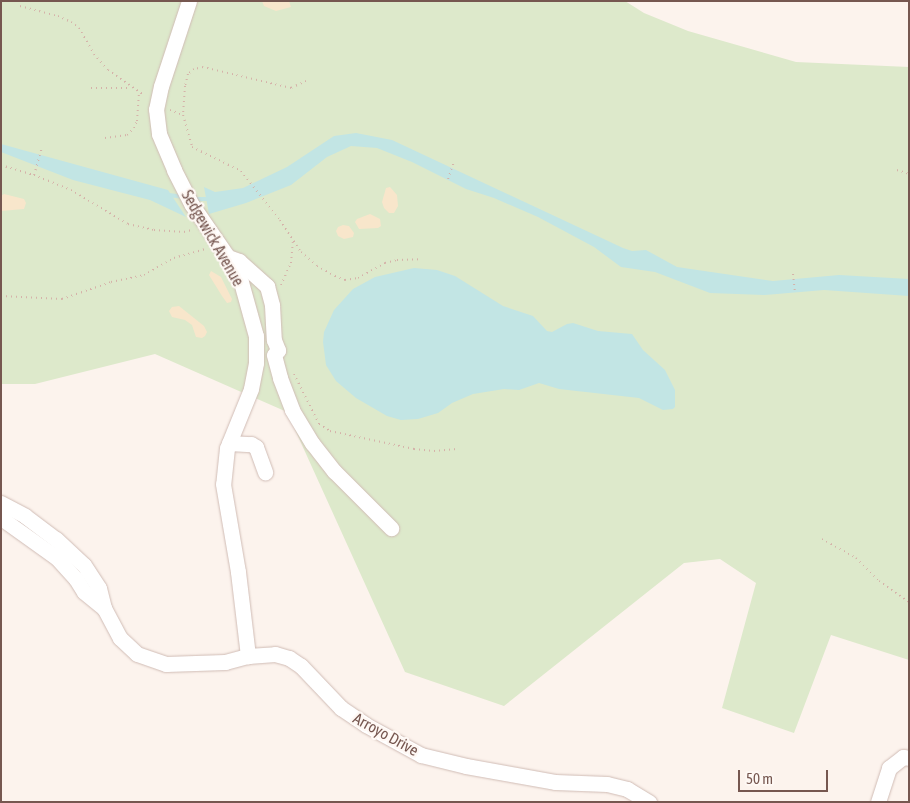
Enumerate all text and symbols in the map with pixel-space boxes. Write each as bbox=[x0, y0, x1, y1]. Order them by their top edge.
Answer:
street label: Sedgewick Avenue bbox=[178, 187, 248, 289]
street label: Arroyo Drive bbox=[350, 708, 422, 760]
scale bar bbox=[740, 760, 830, 792]
text: 50 m bbox=[746, 770, 773, 787]

